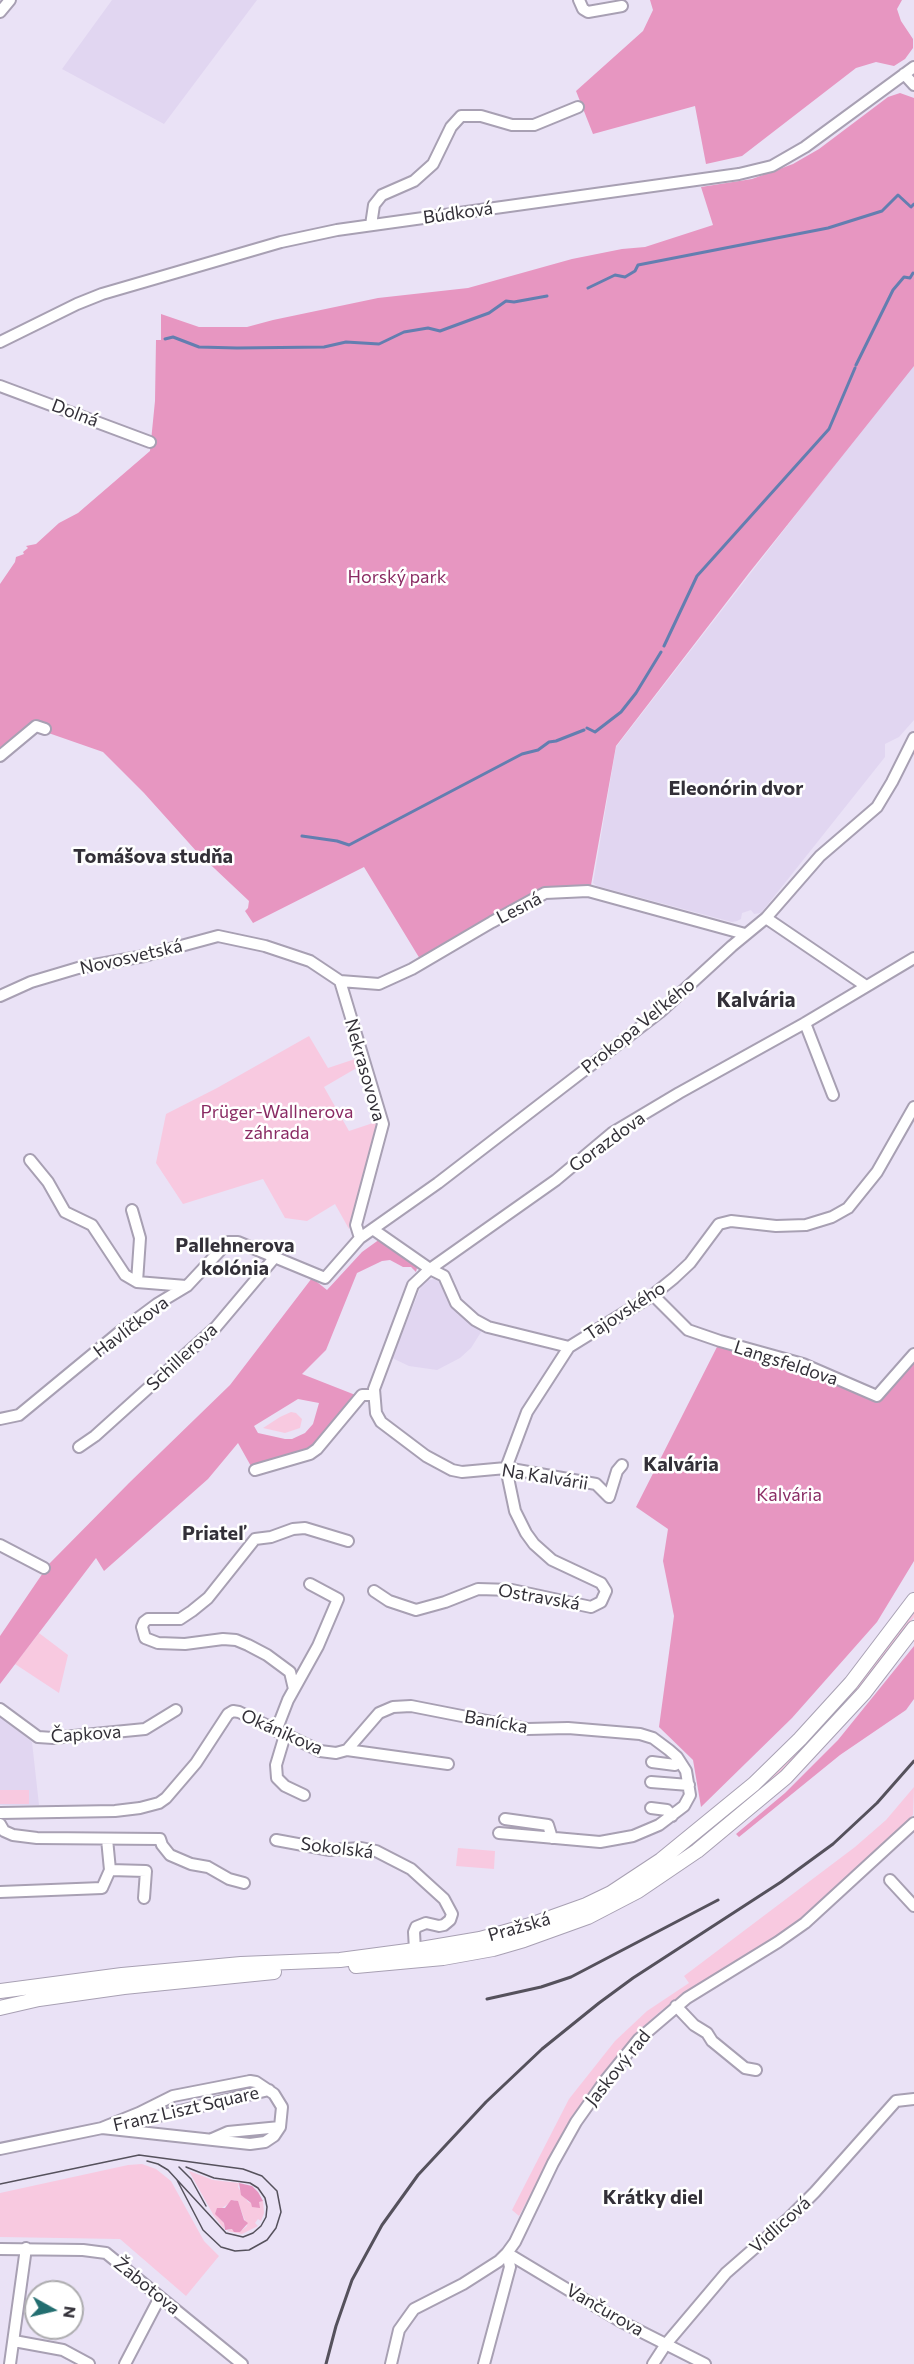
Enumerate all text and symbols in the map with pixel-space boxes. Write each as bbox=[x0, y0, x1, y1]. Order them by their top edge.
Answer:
street label: Búdková bbox=[422, 197, 494, 229]
street label: Dolná bbox=[49, 394, 101, 432]
park label: Horský park bbox=[348, 566, 446, 588]
district label: Eleonórin dvor bbox=[669, 776, 803, 800]
district label: Tomášova studňa bbox=[73, 844, 233, 868]
street label: Lesná bbox=[493, 888, 545, 928]
street label: Novosvetská bbox=[78, 935, 184, 979]
street label: Prokopa Veľkého bbox=[577, 974, 699, 1078]
district label: Kalvária bbox=[716, 987, 796, 1013]
street label: Nekrasovova bbox=[340, 1016, 390, 1124]
park label: Prüger-Wallnerova záhrada bbox=[200, 1101, 354, 1144]
street label: Gorazdova bbox=[565, 1107, 649, 1177]
district label: Pallehnerova kolónia bbox=[175, 1233, 295, 1280]
street label: Tajovského bbox=[581, 1277, 669, 1345]
street label: Havlíčkova bbox=[89, 1292, 173, 1362]
street label: Schillerova bbox=[142, 1319, 222, 1395]
street label: Langsfeldova bbox=[731, 1336, 841, 1390]
district label: Kalvária bbox=[643, 1452, 719, 1476]
street label: Na Kalvárii bbox=[500, 1460, 590, 1494]
park label: Kalvária bbox=[756, 1484, 822, 1506]
district label: Priateľ bbox=[182, 1521, 244, 1545]
street label: Ostravská bbox=[496, 1579, 582, 1615]
street label: Okánikova bbox=[238, 1704, 326, 1760]
street label: Banícka bbox=[463, 1706, 529, 1738]
street label: Čapkova bbox=[50, 1721, 122, 1747]
street label: Sokolská bbox=[299, 1833, 375, 1863]
street label: Pražská bbox=[485, 1908, 553, 1946]
street label: Jaskový rad bbox=[581, 2026, 655, 2110]
street label: Franz Liszt Square bbox=[111, 2082, 261, 2136]
district label: Krátky diel bbox=[603, 2185, 703, 2209]
street label: Vidlicová bbox=[745, 2192, 815, 2258]
street label: Žabotova bbox=[110, 2253, 184, 2319]
street label: Vančurova bbox=[562, 2279, 648, 2341]
north arrow bbox=[24, 2280, 84, 2340]
text: N bbox=[60, 2305, 81, 2320]

